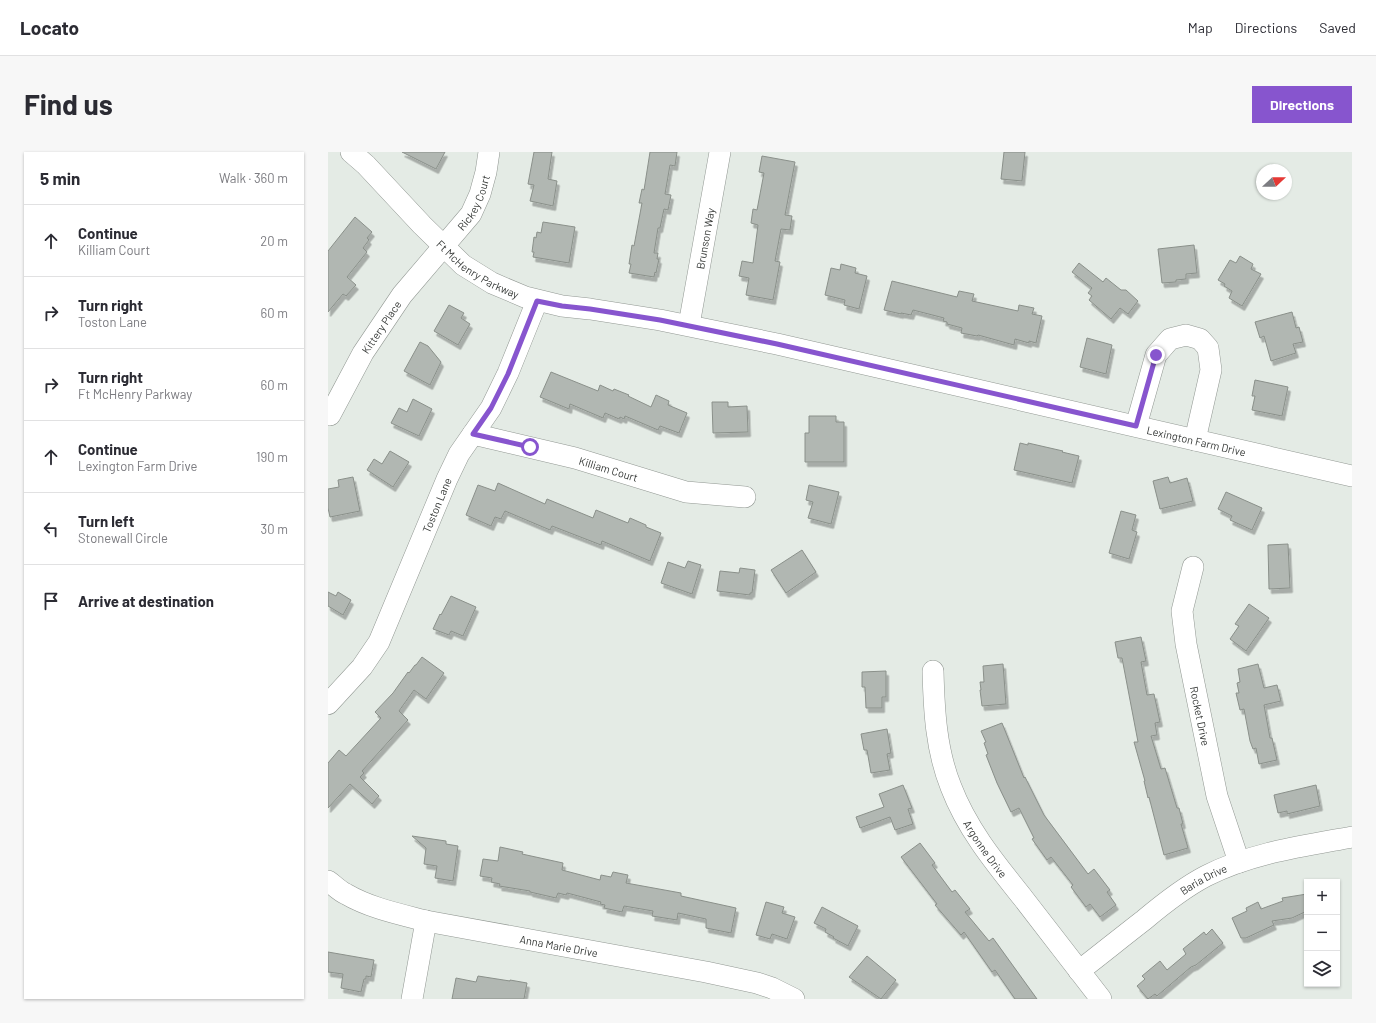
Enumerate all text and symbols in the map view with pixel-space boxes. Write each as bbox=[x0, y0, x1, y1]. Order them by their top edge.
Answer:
text: Locato bbox=[20, 16, 79, 39]
text: Map bbox=[1188, 19, 1213, 36]
text: Directions bbox=[1235, 19, 1297, 36]
text: Saved bbox=[1319, 19, 1356, 36]
button: Directions bbox=[1252, 86, 1352, 123]
text: Find us bbox=[24, 87, 113, 121]
north arrow bbox=[1256, 164, 1292, 200]
text: 5 min bbox=[40, 168, 80, 188]
text: Walk · 360 m bbox=[219, 170, 288, 186]
street label: Rickey Court bbox=[454, 173, 491, 232]
street label: Brunson Way bbox=[693, 207, 716, 270]
text: Continue bbox=[78, 224, 138, 242]
icon: ahead bbox=[40, 230, 62, 252]
text: 20 m bbox=[260, 233, 288, 249]
street label: Ft McHenry Parkway bbox=[434, 237, 521, 300]
text: Killiam Court bbox=[78, 242, 150, 258]
text: Turn right bbox=[78, 296, 143, 314]
street label: Kittery Place bbox=[358, 298, 403, 356]
icon: right bbox=[40, 302, 62, 324]
text: 60 m bbox=[261, 305, 288, 321]
text: Toston Lane bbox=[78, 314, 147, 330]
route end bbox=[1147, 346, 1165, 364]
text: Turn right bbox=[78, 368, 143, 386]
icon: right bbox=[40, 374, 62, 396]
text: 60 m bbox=[261, 377, 288, 393]
text: Ft McHenry Parkway bbox=[78, 386, 192, 402]
street label: Lexington Farm Drive bbox=[1146, 423, 1247, 458]
route start bbox=[521, 438, 539, 456]
text: Continue bbox=[78, 440, 138, 458]
icon: ahead bbox=[40, 446, 62, 468]
text: 190 m bbox=[256, 449, 288, 465]
street label: Killiam Court bbox=[578, 453, 640, 483]
text: Lexington Farm Drive bbox=[78, 458, 198, 474]
street label: Toston Lane bbox=[419, 475, 453, 534]
text: Turn left bbox=[78, 512, 134, 530]
icon: left bbox=[40, 518, 62, 540]
text: 30 m bbox=[261, 521, 288, 537]
text: Stonewall Circle bbox=[78, 530, 168, 546]
icon: arrive bbox=[40, 590, 62, 612]
text: Arrive at destination bbox=[78, 592, 214, 610]
street label: Rocket Drive bbox=[1188, 685, 1213, 747]
street label: Argonne Drive bbox=[962, 818, 1010, 880]
street label: Baria Drive bbox=[1177, 861, 1229, 897]
map controls bbox=[1304, 879, 1340, 987]
button: + bbox=[1304, 879, 1340, 915]
button: − bbox=[1304, 915, 1340, 951]
street label: Anna Marie Drive bbox=[519, 932, 599, 959]
button: layers bbox=[1304, 951, 1340, 987]

